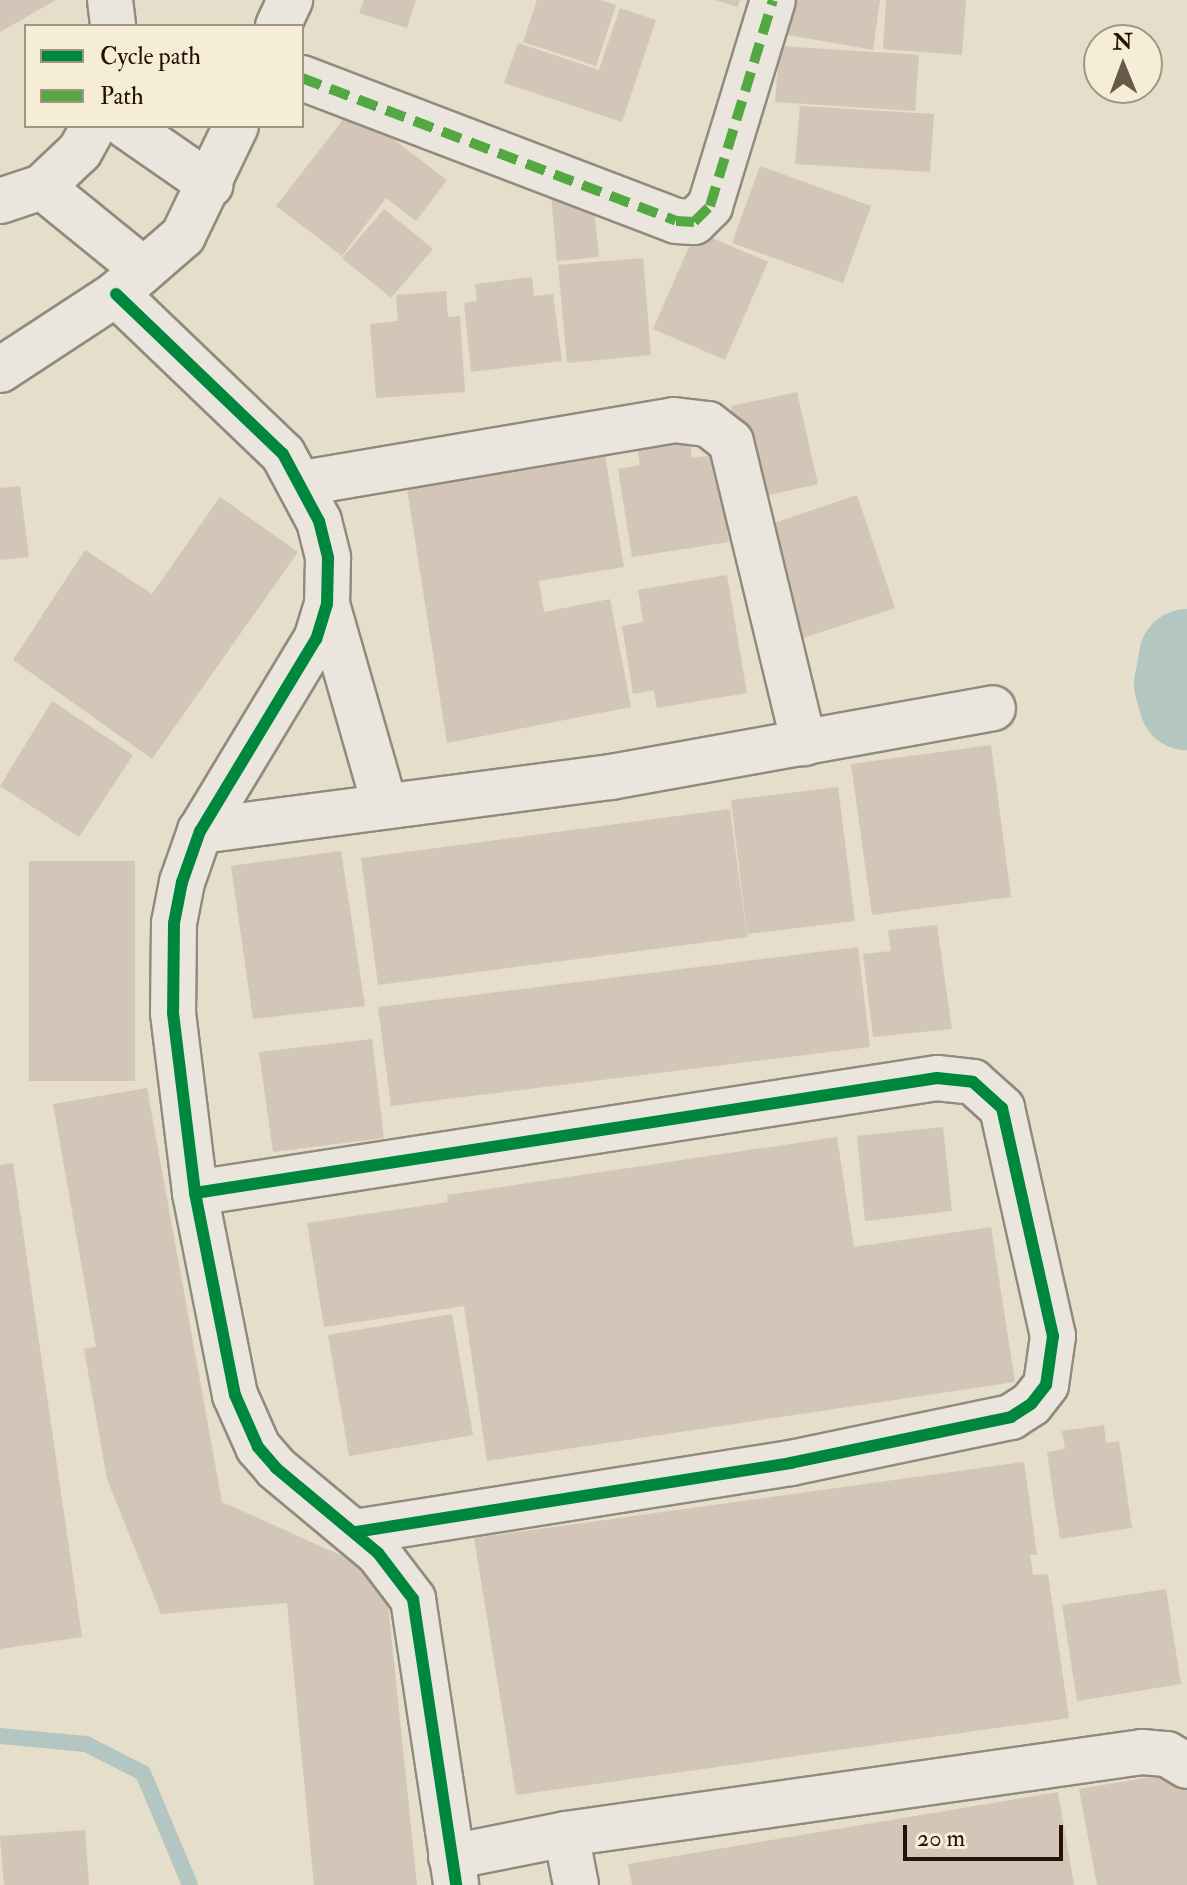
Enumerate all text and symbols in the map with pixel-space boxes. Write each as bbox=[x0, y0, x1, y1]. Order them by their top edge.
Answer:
legend bbox=[24, 24, 304, 128]
north arrow bbox=[1083, 24, 1163, 104]
text: N bbox=[1113, 28, 1133, 56]
text: Cycle path bbox=[100, 41, 201, 72]
text: Path bbox=[100, 81, 144, 112]
scale bar bbox=[907, 1809, 1067, 1859]
text: 20 m bbox=[917, 1823, 965, 1854]

